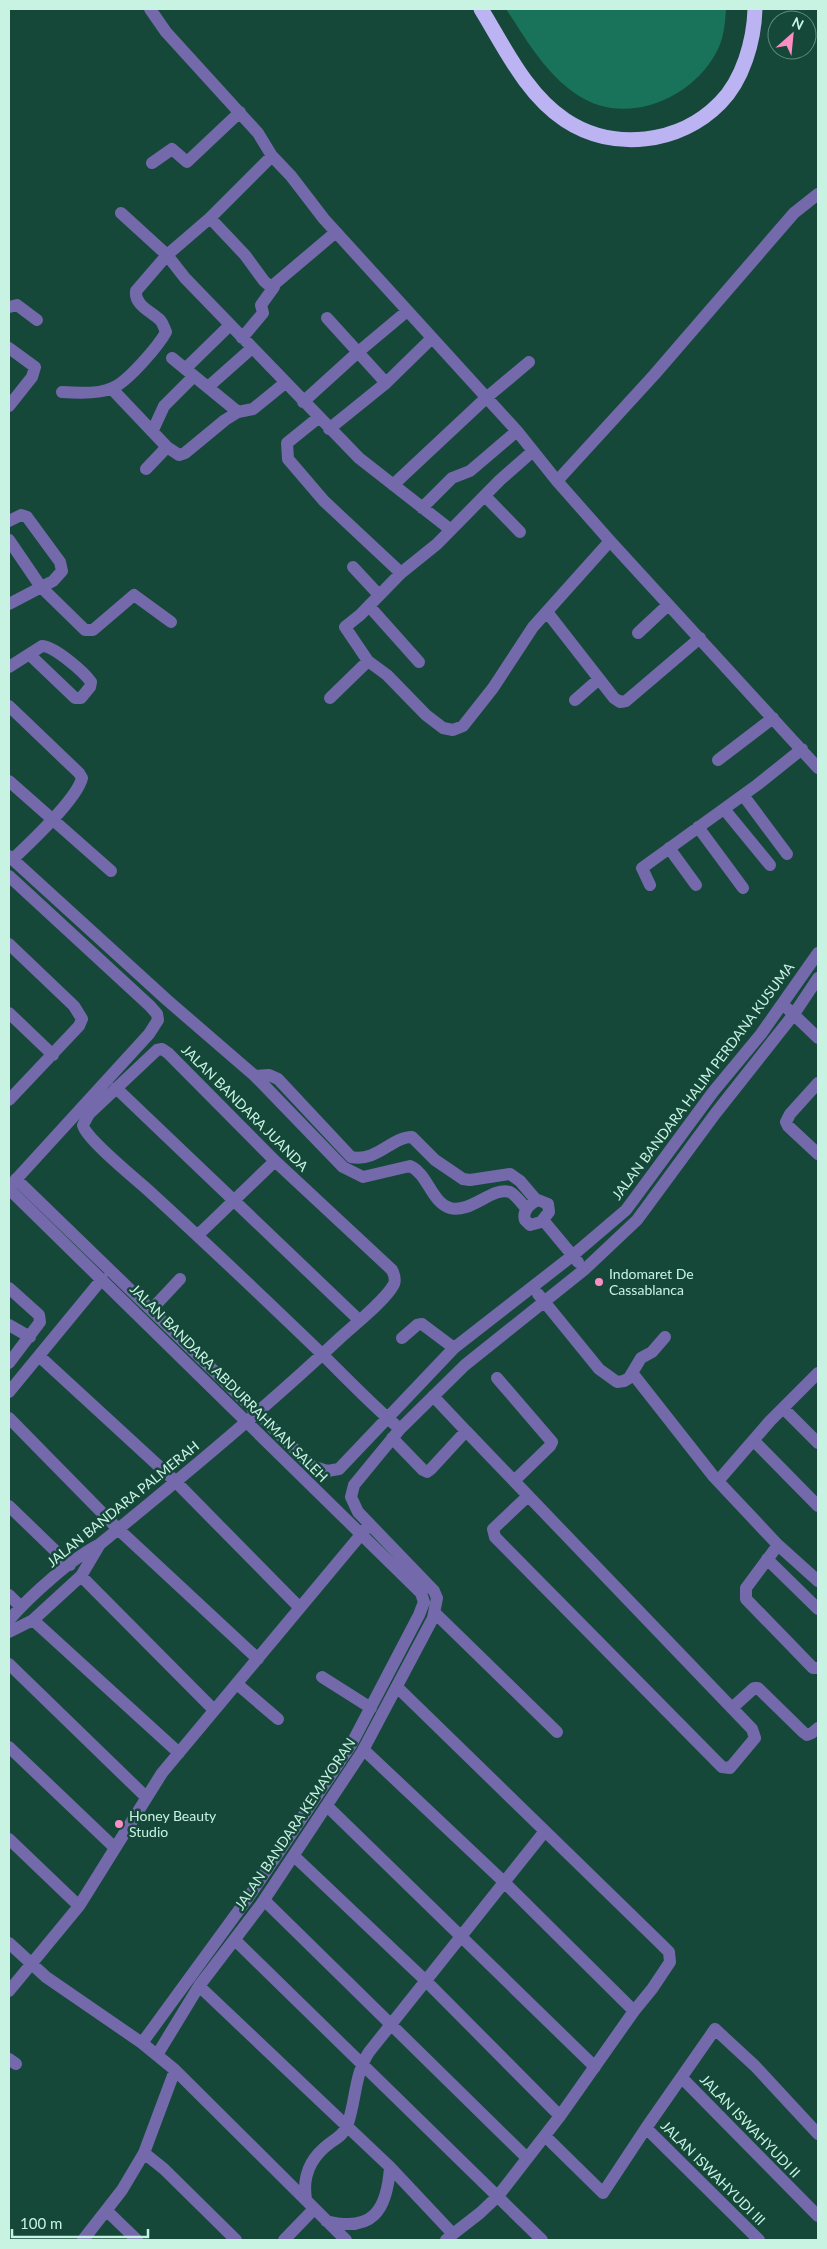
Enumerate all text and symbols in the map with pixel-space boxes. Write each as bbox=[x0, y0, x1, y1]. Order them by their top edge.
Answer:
north arrow bbox=[767, 10, 817, 60]
text: N bbox=[789, 13, 807, 33]
street label: JALAN BANDARA HALIM PERDANA KUSUMA bbox=[608, 958, 798, 1203]
street label: JALAN BANDARA JUANDA bbox=[178, 1041, 313, 1175]
place label: Indomaret De Cassablanca bbox=[609, 1265, 694, 1298]
marker: Indomaret De Cassablanca bbox=[593, 1276, 605, 1288]
street label: JALAN BANDARA ABDURRAHMAN SALEH bbox=[127, 1280, 332, 1485]
street label: JALAN BANDARA PALMERAH bbox=[43, 1437, 202, 1570]
street label: JALAN BANDARA KEMAYORAN bbox=[231, 1735, 359, 1913]
place label: Honey Beauty Studio bbox=[129, 1807, 217, 1840]
marker: Honey Beauty Studio bbox=[113, 1818, 125, 1830]
street label: JALAN ISWAHYUDI II bbox=[697, 2071, 804, 2181]
street label: JALAN ISWAHYUDI III bbox=[658, 2117, 769, 2228]
scale bar bbox=[12, 2206, 149, 2238]
text: 100 m bbox=[20, 2214, 62, 2232]

